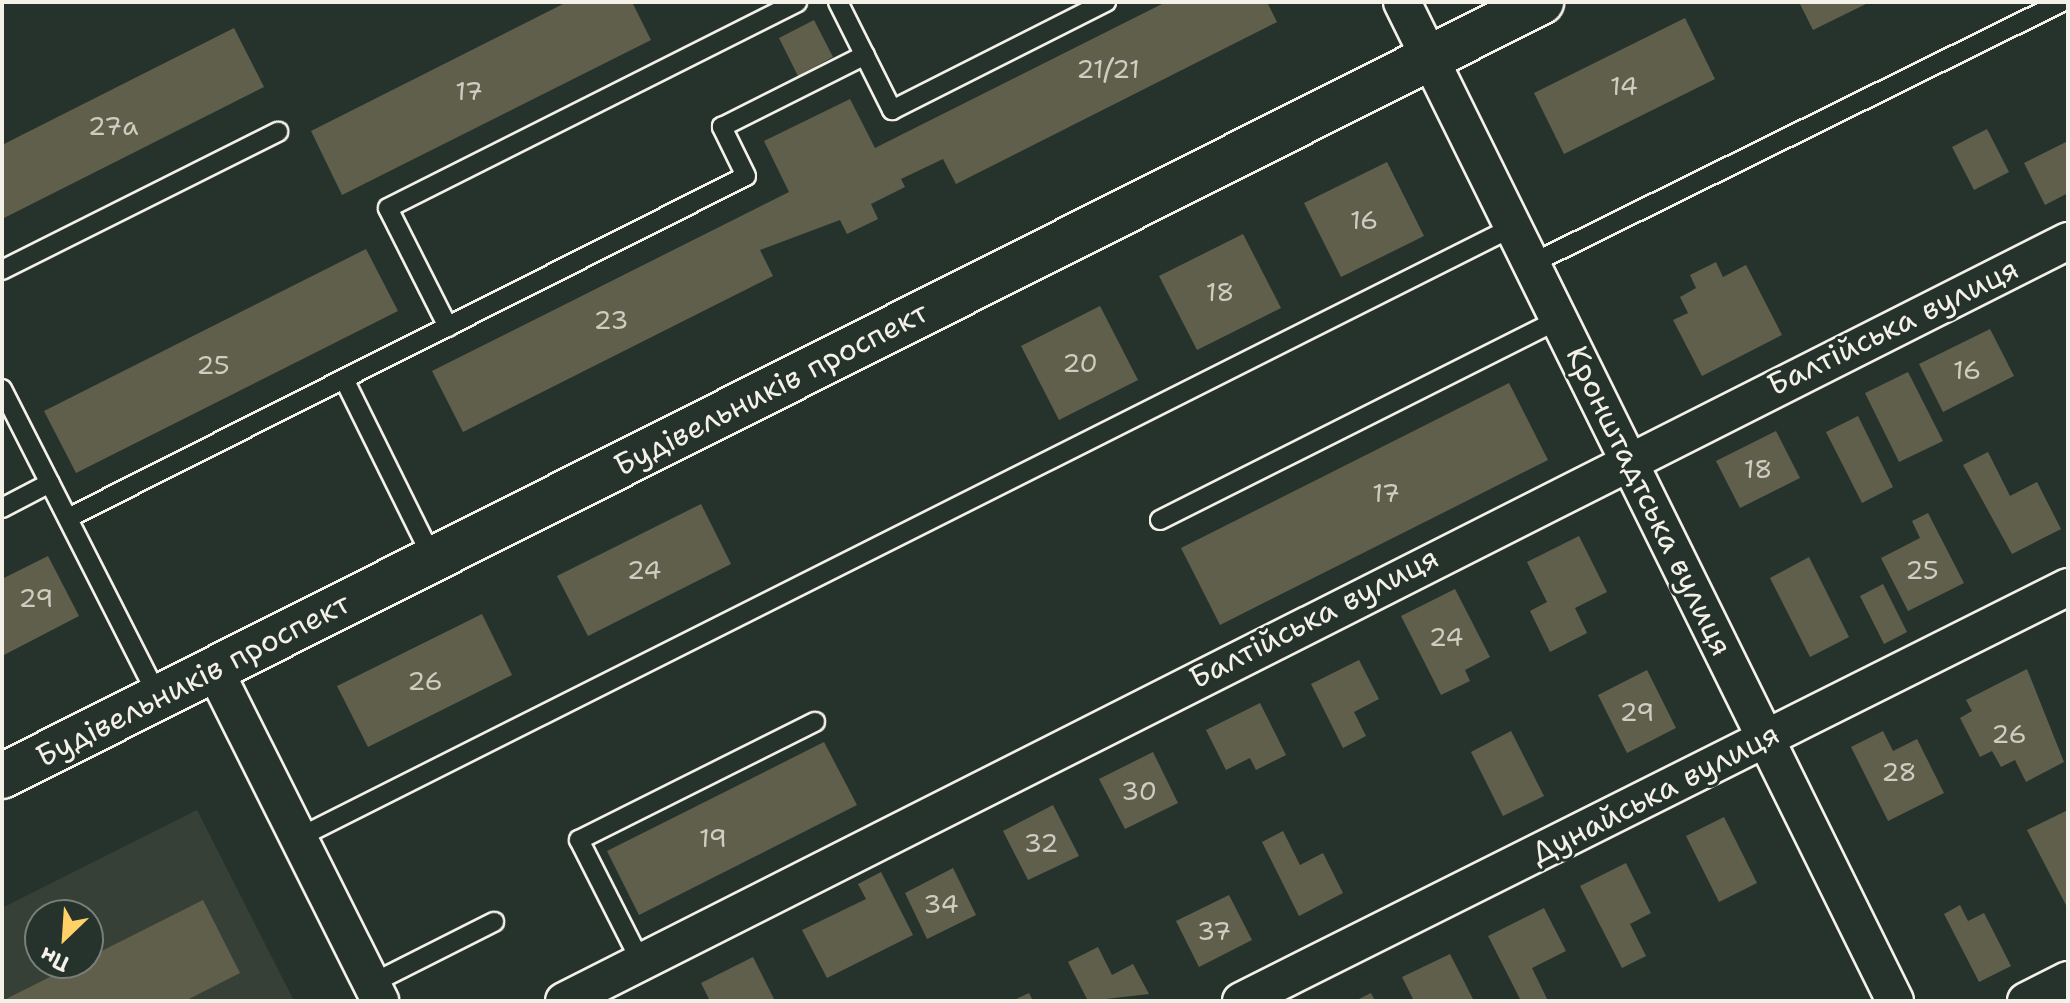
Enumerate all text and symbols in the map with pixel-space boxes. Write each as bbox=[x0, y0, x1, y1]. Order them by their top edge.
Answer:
house number: 21/21 bbox=[1076, 53, 1140, 85]
house number: 14 bbox=[1610, 70, 1638, 102]
house number: 17 bbox=[455, 75, 483, 107]
house number: 27а bbox=[88, 110, 138, 142]
house number: 16 bbox=[1350, 204, 1378, 236]
street label: Балтійська вулиця bbox=[1762, 251, 2024, 403]
house number: 18 bbox=[1206, 276, 1234, 308]
street label: Будівельників проспект bbox=[608, 294, 934, 484]
house number: 23 bbox=[593, 304, 629, 336]
street label: Кронштадтська вулиця bbox=[1558, 340, 1740, 662]
house number: 20 bbox=[1062, 347, 1098, 379]
house number: 25 bbox=[196, 349, 230, 381]
house number: 16 bbox=[1953, 354, 1981, 386]
house number: 18 bbox=[1744, 453, 1772, 485]
house number: 17 bbox=[1372, 477, 1400, 509]
street label: Балтійська вулиця bbox=[1183, 540, 1445, 696]
house number: 24 bbox=[627, 554, 661, 586]
house number: 25 bbox=[1905, 554, 1939, 586]
house number: 29 bbox=[18, 582, 54, 614]
street label: Будівельників проспект bbox=[30, 585, 356, 775]
house number: 24 bbox=[1429, 621, 1463, 653]
house number: 26 bbox=[407, 665, 443, 697]
house number: 29 bbox=[1619, 696, 1655, 728]
street label: Дунайська вулиця bbox=[1525, 716, 1785, 872]
house number: 26 bbox=[1991, 718, 2027, 750]
house number: 28 bbox=[1881, 756, 1917, 788]
house number: 30 bbox=[1121, 775, 1157, 807]
house number: 19 bbox=[699, 822, 727, 854]
house number: 32 bbox=[1024, 827, 1058, 859]
house number: 34 bbox=[923, 888, 959, 920]
north arrow bbox=[24, 899, 104, 979]
house number: 37 bbox=[1197, 915, 1231, 947]
text: Пн bbox=[35, 940, 74, 979]

